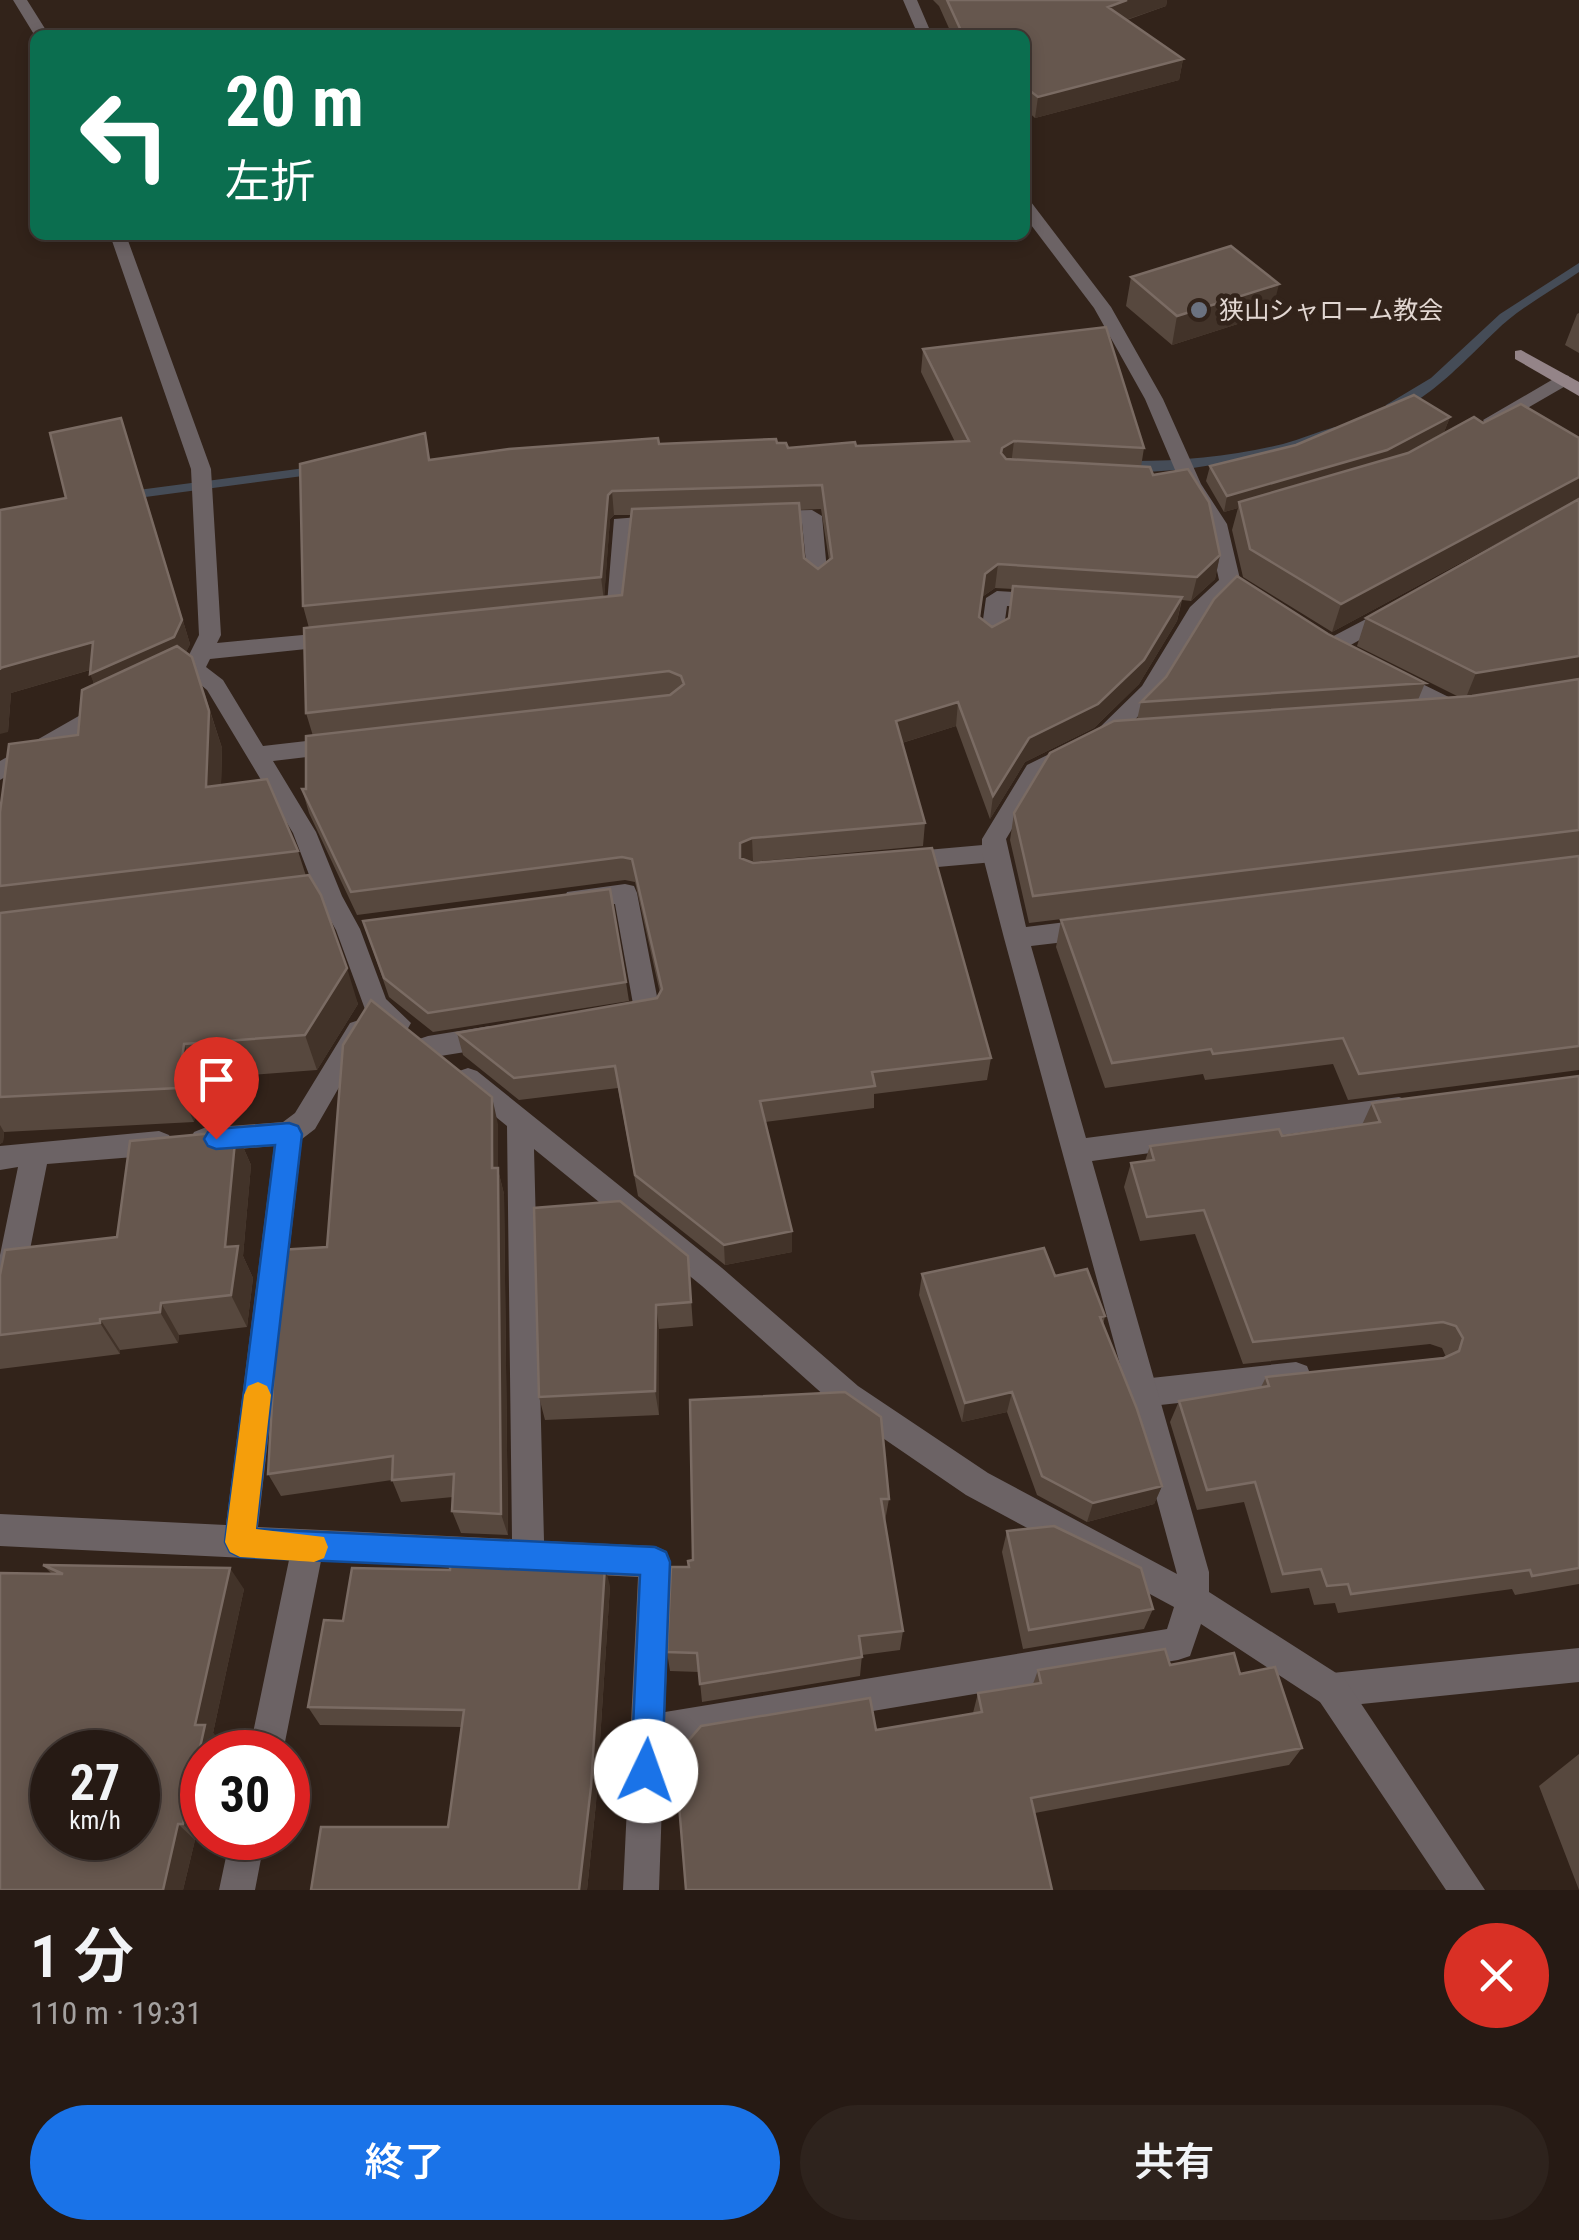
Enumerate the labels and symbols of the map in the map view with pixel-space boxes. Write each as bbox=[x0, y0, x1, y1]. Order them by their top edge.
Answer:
place label: 狭山シャローム教会 bbox=[1219, 296, 1443, 325]
marker: 狭山シャローム教会 bbox=[1188, 299, 1210, 321]
pin bbox=[174, 1037, 259, 1140]
position arrow bbox=[594, 1719, 698, 1823]
speed limit sign: 30 bbox=[180, 1730, 310, 1860]

